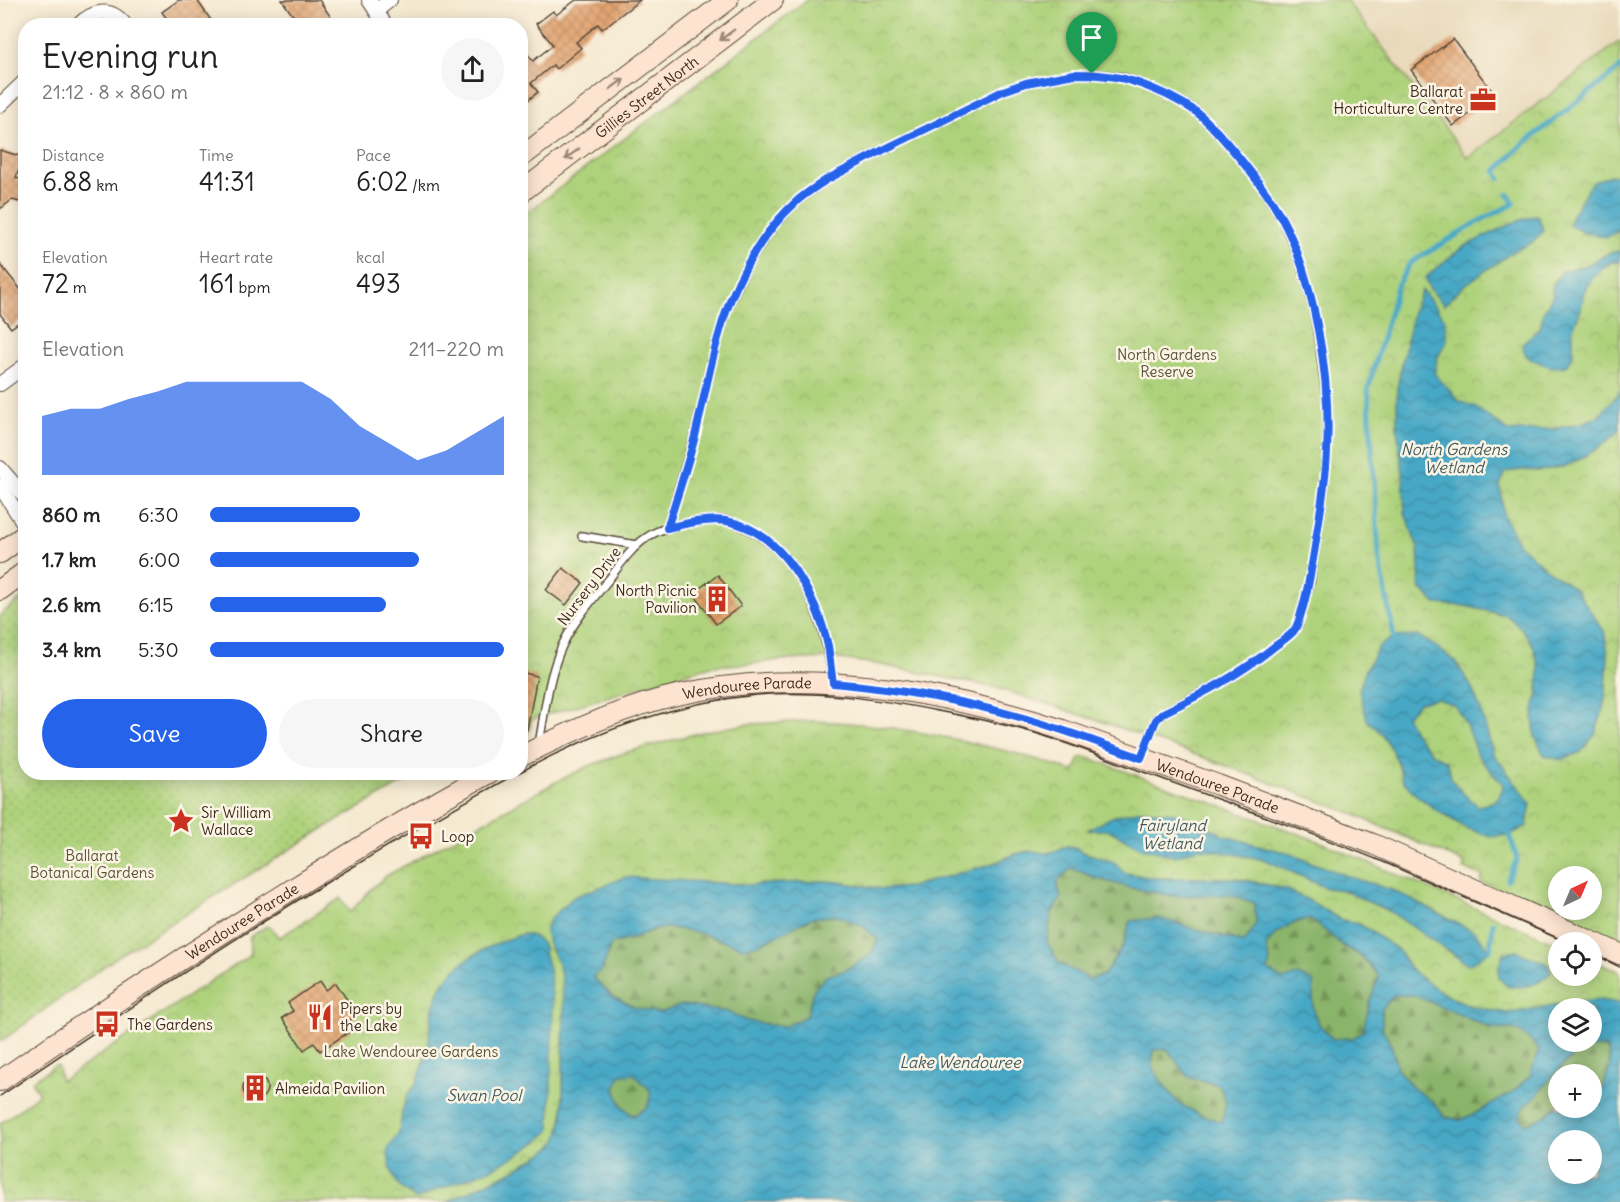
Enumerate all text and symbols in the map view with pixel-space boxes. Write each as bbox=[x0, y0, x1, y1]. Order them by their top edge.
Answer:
pin bbox=[1066, 12, 1117, 74]
icon: arrive bbox=[1075, 21, 1108, 54]
one-way arrow bbox=[719, 29, 735, 42]
text: Evening run bbox=[42, 35, 218, 77]
button: share bbox=[441, 38, 504, 101]
street label: Gillies Street North bbox=[591, 51, 702, 142]
one-way arrow bbox=[609, 78, 625, 90]
text: 21:12 · 8 × 860 m bbox=[42, 79, 188, 104]
place label: Ballarat Horticulture Centre bbox=[1333, 82, 1463, 118]
office icon: Ballarat Horticulture Centre bbox=[1468, 85, 1498, 115]
text: Distance bbox=[42, 145, 104, 165]
text: Time bbox=[199, 145, 234, 165]
text: Pace bbox=[356, 145, 391, 165]
one-way arrow bbox=[564, 147, 580, 160]
text: 6.88 bbox=[42, 165, 92, 198]
text: 41:31 bbox=[199, 165, 255, 198]
text: 6:02 bbox=[356, 165, 408, 198]
text: km bbox=[92, 175, 118, 195]
text: /km bbox=[408, 175, 440, 195]
text: Elevation bbox=[42, 247, 108, 267]
text: Heart rate bbox=[199, 247, 273, 267]
text: kcal bbox=[356, 247, 385, 267]
text: 72 bbox=[42, 267, 69, 300]
text: 161 bbox=[199, 267, 235, 300]
text: 493 bbox=[356, 267, 401, 300]
text: m bbox=[69, 277, 87, 297]
text: bpm bbox=[235, 277, 270, 297]
text: Elevation bbox=[42, 336, 124, 361]
text: 211–220 m bbox=[408, 336, 504, 361]
park label: North Gardens Reserve bbox=[1117, 345, 1217, 381]
water label: North Gardens Wetland bbox=[1401, 439, 1508, 477]
text: 860 m bbox=[42, 502, 101, 527]
text: 6:30 bbox=[138, 502, 179, 527]
street label: Nursery Drive bbox=[553, 543, 625, 629]
text: 1.7 km bbox=[42, 547, 96, 572]
text: 6:00 bbox=[138, 547, 180, 572]
place label: North Picnic Pavilion bbox=[615, 581, 697, 617]
building icon: North Picnic Pavilion bbox=[702, 584, 732, 614]
text: 2.6 km bbox=[42, 592, 101, 617]
text: 6:15 bbox=[138, 592, 174, 617]
text: 3.4 km bbox=[42, 637, 101, 662]
text: 5:30 bbox=[138, 637, 179, 662]
street label: Wendouree Parade bbox=[681, 673, 812, 703]
button: Save bbox=[42, 699, 267, 768]
button: Share bbox=[279, 699, 504, 768]
street label: Wendouree Parade bbox=[1154, 754, 1282, 817]
place label: Sir William Wallace bbox=[201, 803, 271, 839]
place icon: Sir William Wallace bbox=[166, 806, 196, 836]
water label: Fairyland Wetland bbox=[1138, 815, 1209, 853]
bus stop icon: Loop bbox=[406, 821, 436, 851]
place label: Loop bbox=[441, 827, 474, 846]
park label: Ballarat Botanical Gardens bbox=[30, 846, 154, 882]
north arrow bbox=[1548, 866, 1602, 920]
map controls bbox=[1548, 866, 1602, 1184]
street label: Wendouree Parade bbox=[182, 878, 302, 964]
button: locate bbox=[1548, 932, 1602, 986]
button: layers bbox=[1548, 998, 1602, 1052]
place label: Pipers by the Lake bbox=[340, 999, 402, 1035]
restaurant icon: Pipers by the Lake bbox=[305, 1002, 335, 1032]
bus stop icon: The Gardens bbox=[92, 1009, 122, 1039]
place label: The Gardens bbox=[127, 1015, 213, 1034]
park label: Lake Wendouree Gardens bbox=[324, 1042, 499, 1061]
water label: Lake Wendouree bbox=[899, 1052, 1022, 1072]
button: + bbox=[1548, 1064, 1602, 1118]
building icon: Almeida Pavilion bbox=[240, 1073, 270, 1103]
place label: Almeida Pavilion bbox=[275, 1079, 386, 1098]
water label: Swan Pool bbox=[447, 1085, 524, 1105]
button: − bbox=[1548, 1130, 1602, 1184]

